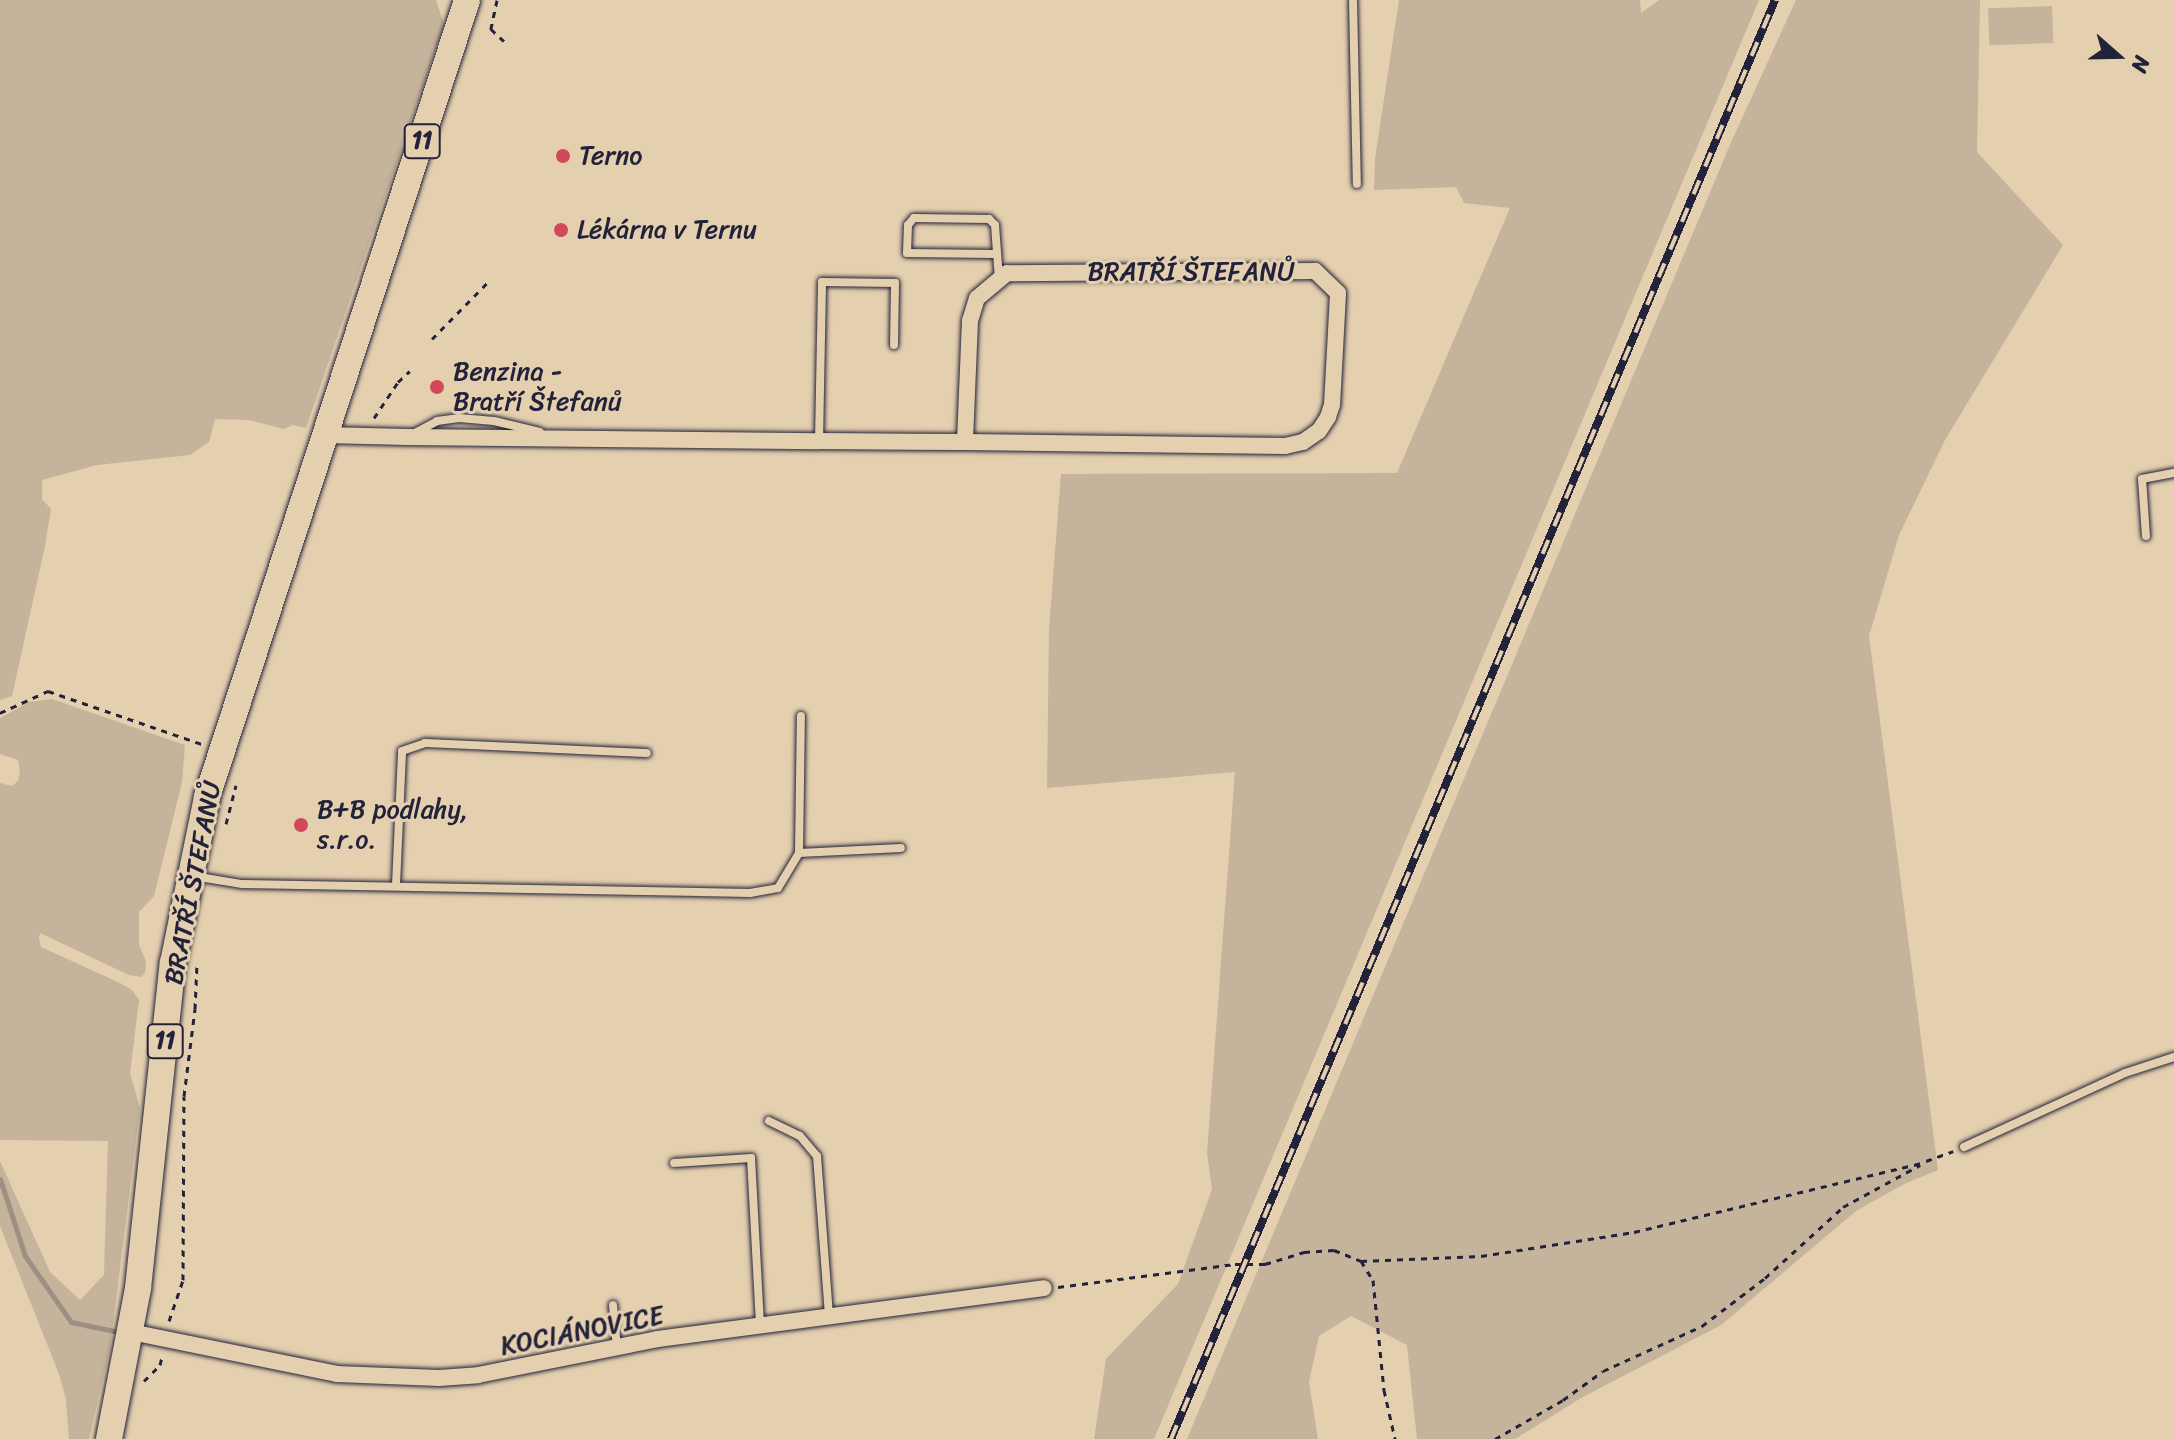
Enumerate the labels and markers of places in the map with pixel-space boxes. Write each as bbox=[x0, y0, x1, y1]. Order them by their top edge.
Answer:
place label: Terno bbox=[579, 140, 642, 172]
marker: Terno bbox=[554, 147, 572, 165]
place label: Lékárna v Ternu bbox=[577, 214, 757, 246]
marker: Lékárna v Ternu bbox=[552, 221, 570, 239]
place label: Benzina - Bratří Štefanů bbox=[453, 356, 623, 418]
marker: Benzina - Bratří Štefanů bbox=[428, 378, 446, 396]
place label: B+B podlahy, s.r.o. bbox=[317, 794, 468, 856]
marker: B+B podlahy, s.r.o. bbox=[292, 816, 310, 834]

